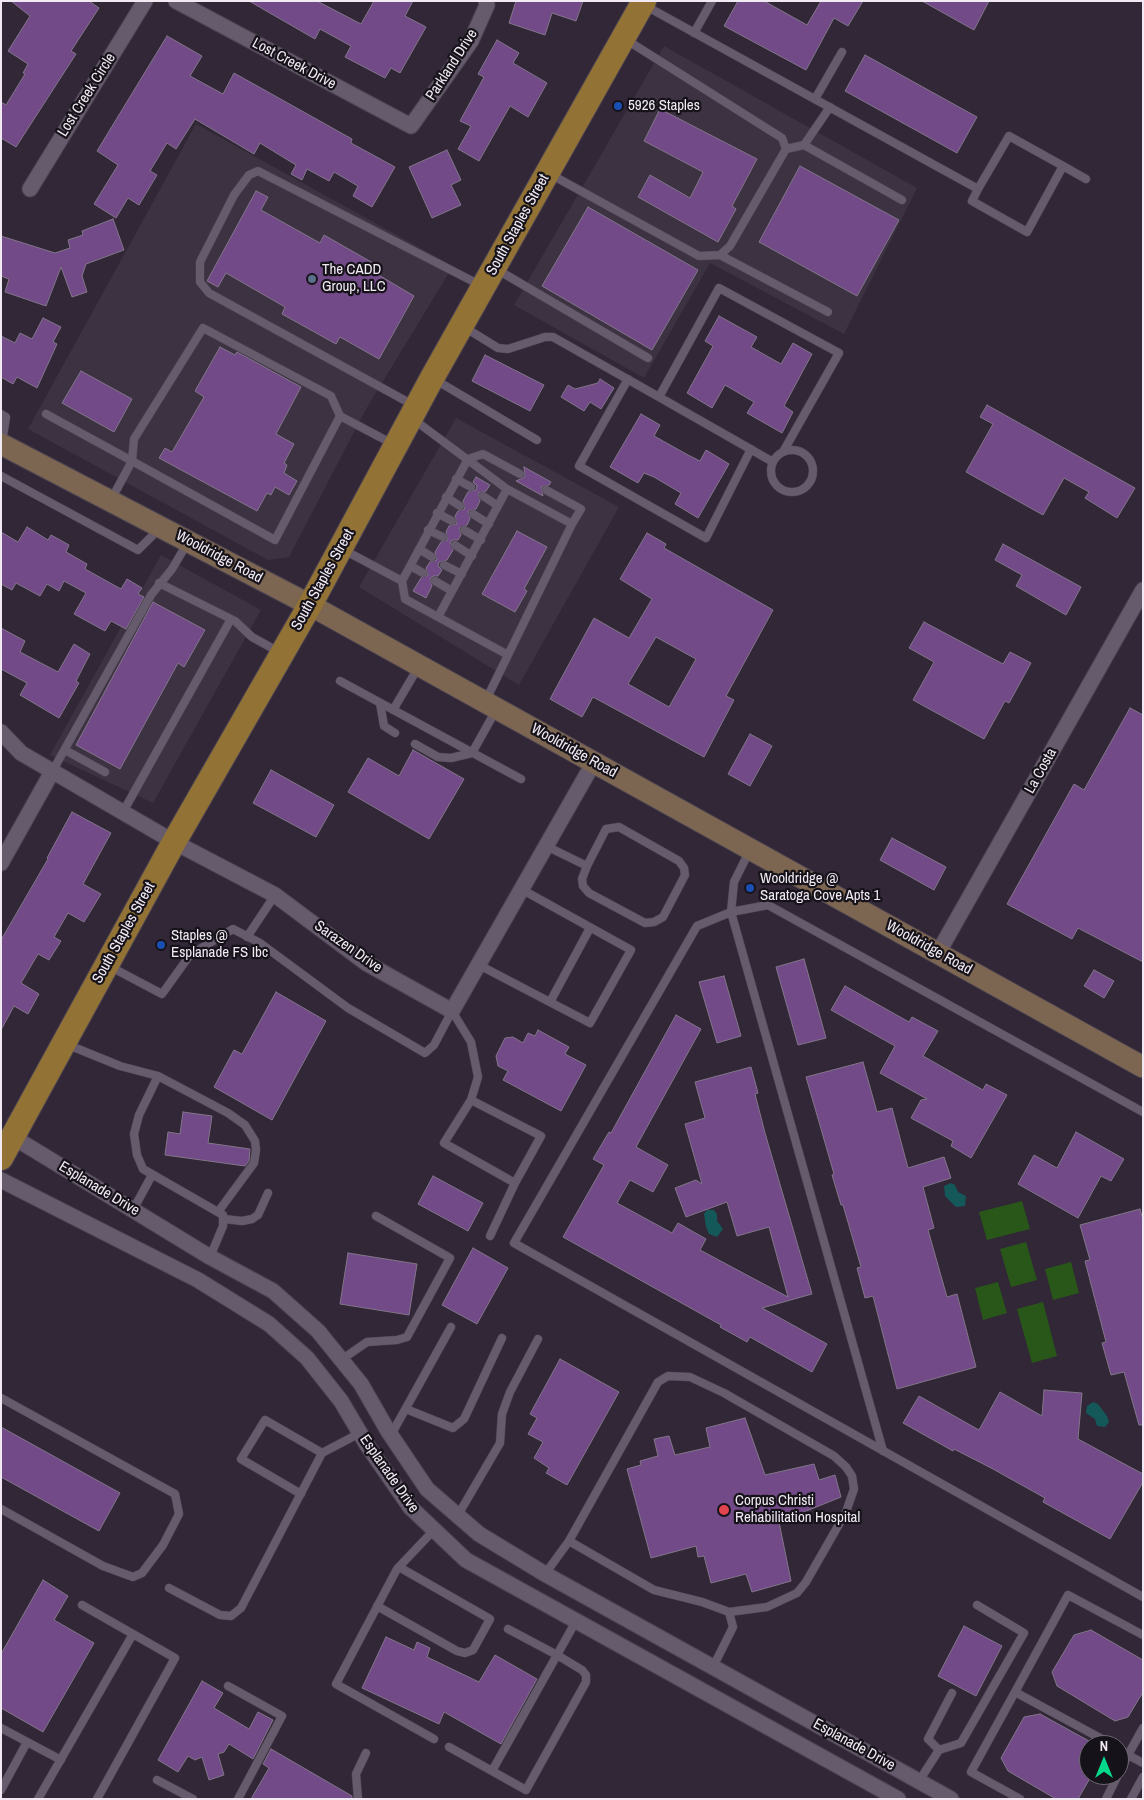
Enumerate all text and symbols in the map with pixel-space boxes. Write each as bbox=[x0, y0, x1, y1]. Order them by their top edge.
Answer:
street label: Parkland Drive bbox=[422, 26, 482, 104]
street label: Lost Creek Drive bbox=[249, 34, 339, 94]
street label: Lost Creek Circle bbox=[54, 50, 120, 140]
place label: 5926 Staples bbox=[628, 97, 700, 115]
marker: 5926 Staples bbox=[612, 100, 624, 112]
street label: South Staples Street bbox=[483, 171, 553, 279]
place label: The CADD Group, LLC bbox=[322, 261, 386, 296]
marker: The CADD Group, LLC bbox=[306, 273, 318, 285]
street label: South Staples Street bbox=[288, 526, 358, 634]
street label: Wooldridge Road bbox=[173, 527, 265, 587]
street label: Wooldridge Road bbox=[528, 720, 620, 782]
street label: La Costa bbox=[1021, 745, 1061, 797]
place label: Wooldridge @ Saratoga Cove Apts 1 bbox=[760, 870, 880, 905]
street label: South Staples Street bbox=[89, 879, 159, 987]
marker: Wooldridge @ Saratoga Cove Apts 1 bbox=[744, 882, 756, 894]
street label: Sarazen Drive bbox=[311, 917, 385, 977]
street label: Wooldridge Road bbox=[883, 917, 975, 979]
place label: Staples @ Esplanade FS Ibc bbox=[171, 927, 268, 962]
marker: Staples @ Esplanade FS Ibc bbox=[155, 939, 167, 951]
street label: Esplanade Drive bbox=[55, 1158, 143, 1220]
street label: Esplanade Drive bbox=[356, 1432, 422, 1516]
place label: Corpus Christi Rehabilitation Hospital bbox=[735, 1492, 860, 1527]
marker: Corpus Christi Rehabilitation Hospital bbox=[717, 1503, 731, 1517]
street label: Esplanade Drive bbox=[810, 1715, 898, 1775]
north arrow bbox=[1079, 1735, 1129, 1785]
text: N bbox=[1100, 1737, 1108, 1755]

